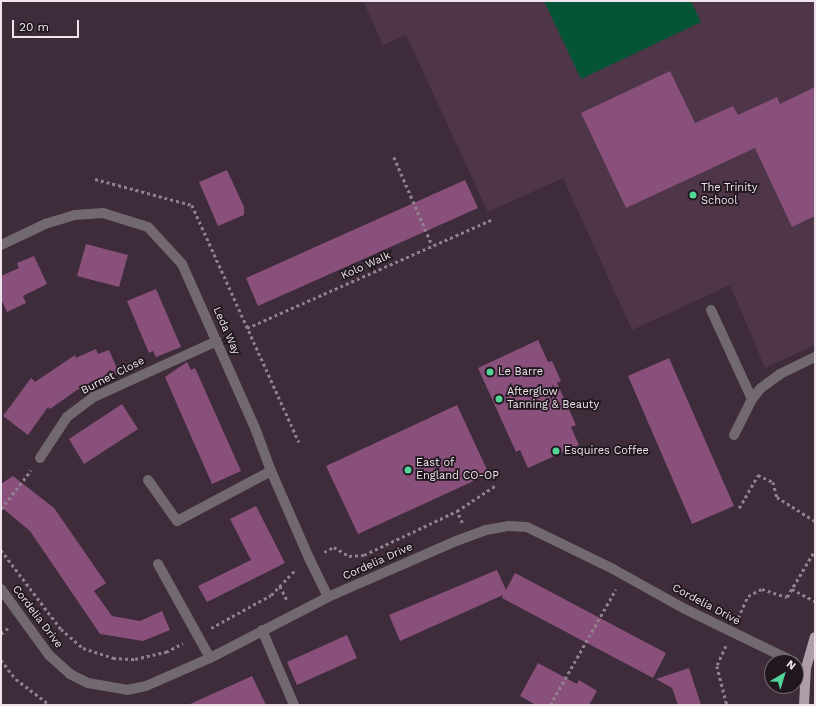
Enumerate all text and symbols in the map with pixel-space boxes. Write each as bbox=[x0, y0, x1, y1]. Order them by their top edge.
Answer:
scale bar bbox=[14, 12, 81, 38]
text: 20 m bbox=[19, 20, 49, 34]
place label: The Trinity School bbox=[701, 182, 758, 208]
marker: The Trinity School bbox=[688, 190, 698, 200]
street label: Kolo Walk bbox=[339, 249, 393, 283]
street label: Leda Way bbox=[210, 305, 242, 357]
street label: Burnet Close bbox=[79, 354, 147, 398]
place label: Le Barre bbox=[498, 365, 543, 379]
marker: Le Barre bbox=[485, 367, 495, 377]
place label: Afterglow Tanning & Beauty bbox=[507, 386, 599, 412]
marker: Afterglow Tanning & Beauty bbox=[494, 394, 504, 404]
place label: Esquires Coffee bbox=[564, 444, 649, 458]
marker: Esquires Coffee bbox=[551, 446, 561, 456]
place label: East of England CO-OP bbox=[416, 457, 499, 483]
marker: East of England CO-OP bbox=[403, 465, 413, 475]
street label: Cordelia Drive bbox=[341, 541, 415, 583]
street label: Cordelia Drive bbox=[670, 581, 742, 629]
street label: Cordelia Drive bbox=[9, 583, 65, 651]
north arrow bbox=[764, 654, 804, 694]
text: N bbox=[784, 657, 798, 673]

